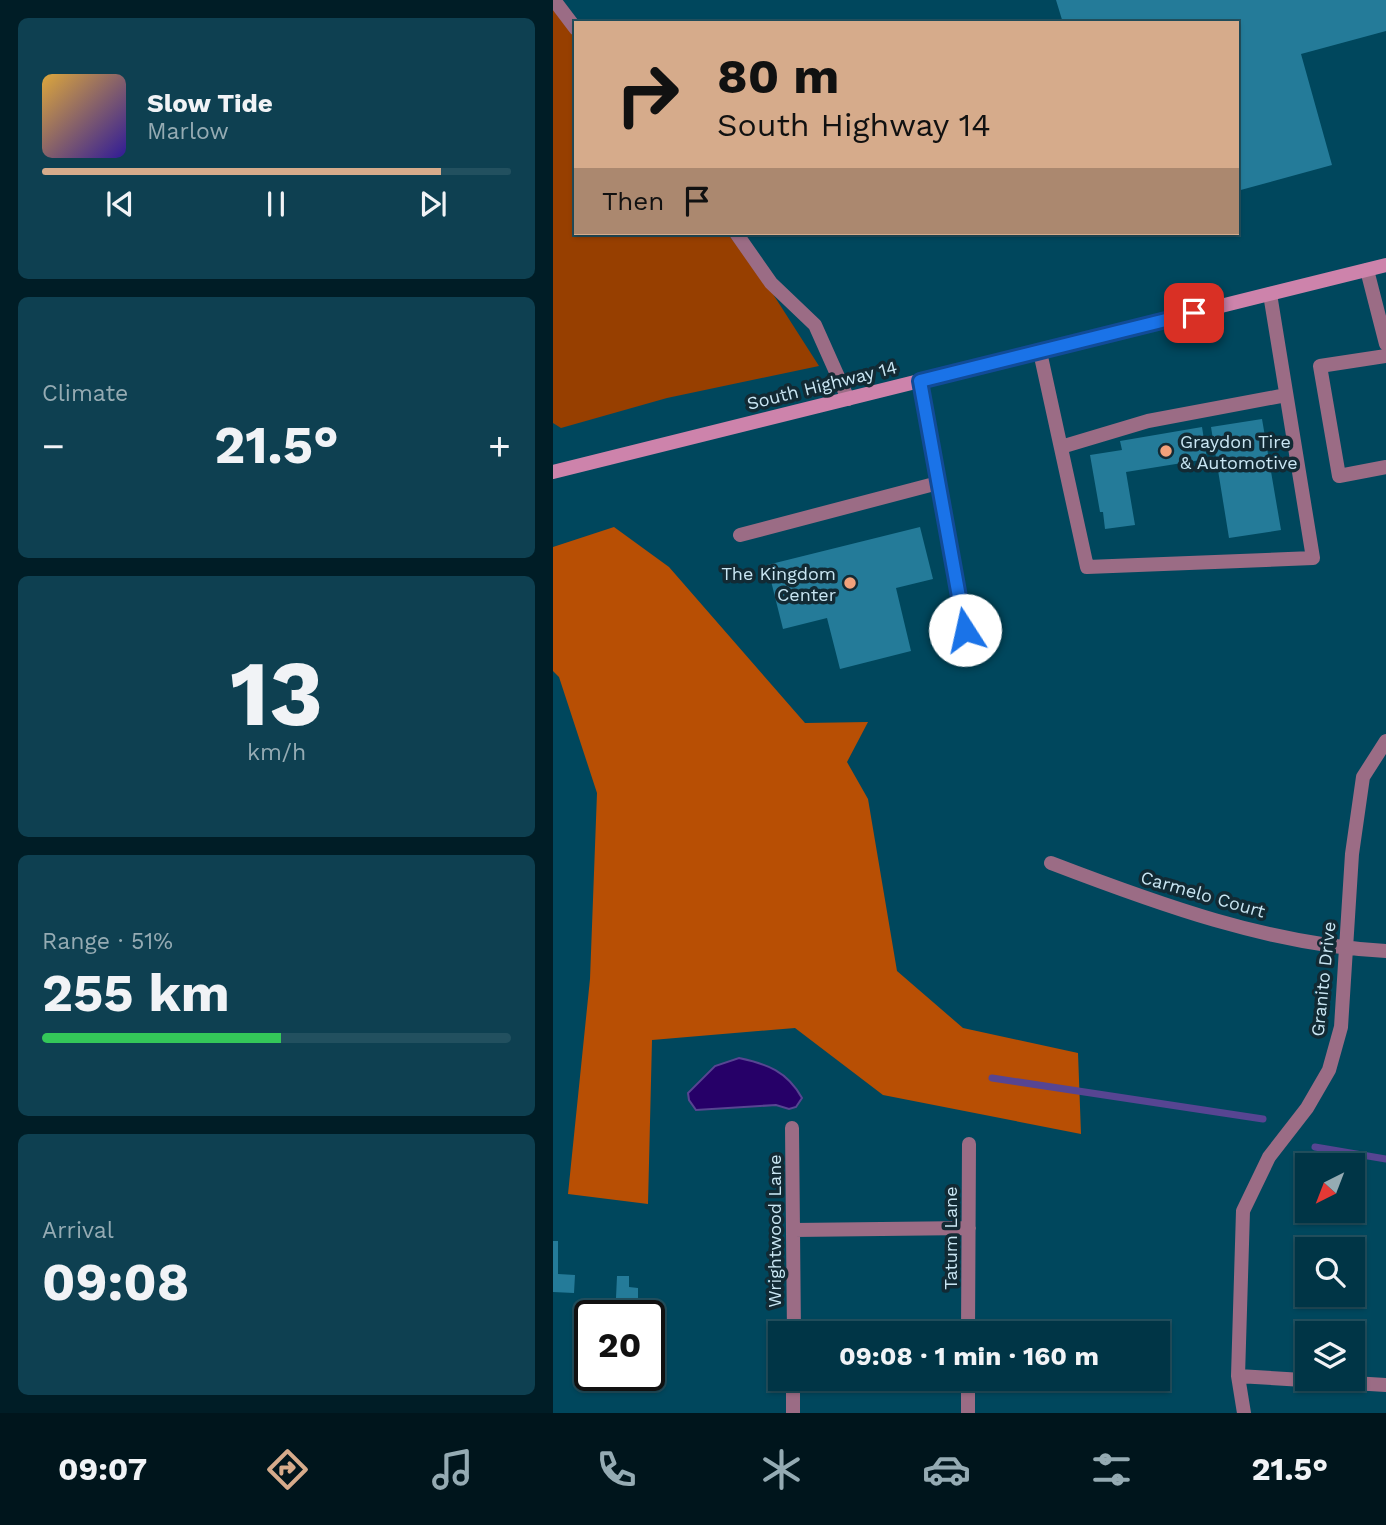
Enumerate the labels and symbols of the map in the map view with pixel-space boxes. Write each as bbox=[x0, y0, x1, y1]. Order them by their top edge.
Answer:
pin bbox=[1164, 283, 1224, 343]
street label: South Highway 14 bbox=[745, 356, 899, 414]
place label: Graydon Tire & Automotive bbox=[1180, 431, 1298, 473]
marker: Graydon Tire & Automotive bbox=[1158, 443, 1174, 459]
place label: The Kingdom Center bbox=[721, 563, 836, 605]
marker: The Kingdom Center bbox=[842, 575, 858, 591]
position arrow bbox=[928, 593, 1002, 667]
street label: Carmelo Court bbox=[1138, 866, 1268, 922]
street label: Granito Drive bbox=[1307, 920, 1339, 1038]
north arrow bbox=[1295, 1153, 1365, 1223]
street label: Wrightwood Lane bbox=[764, 1154, 785, 1308]
street label: Tatum Lane bbox=[940, 1186, 961, 1290]
speed limit sign: 20 bbox=[574, 1300, 665, 1391]

